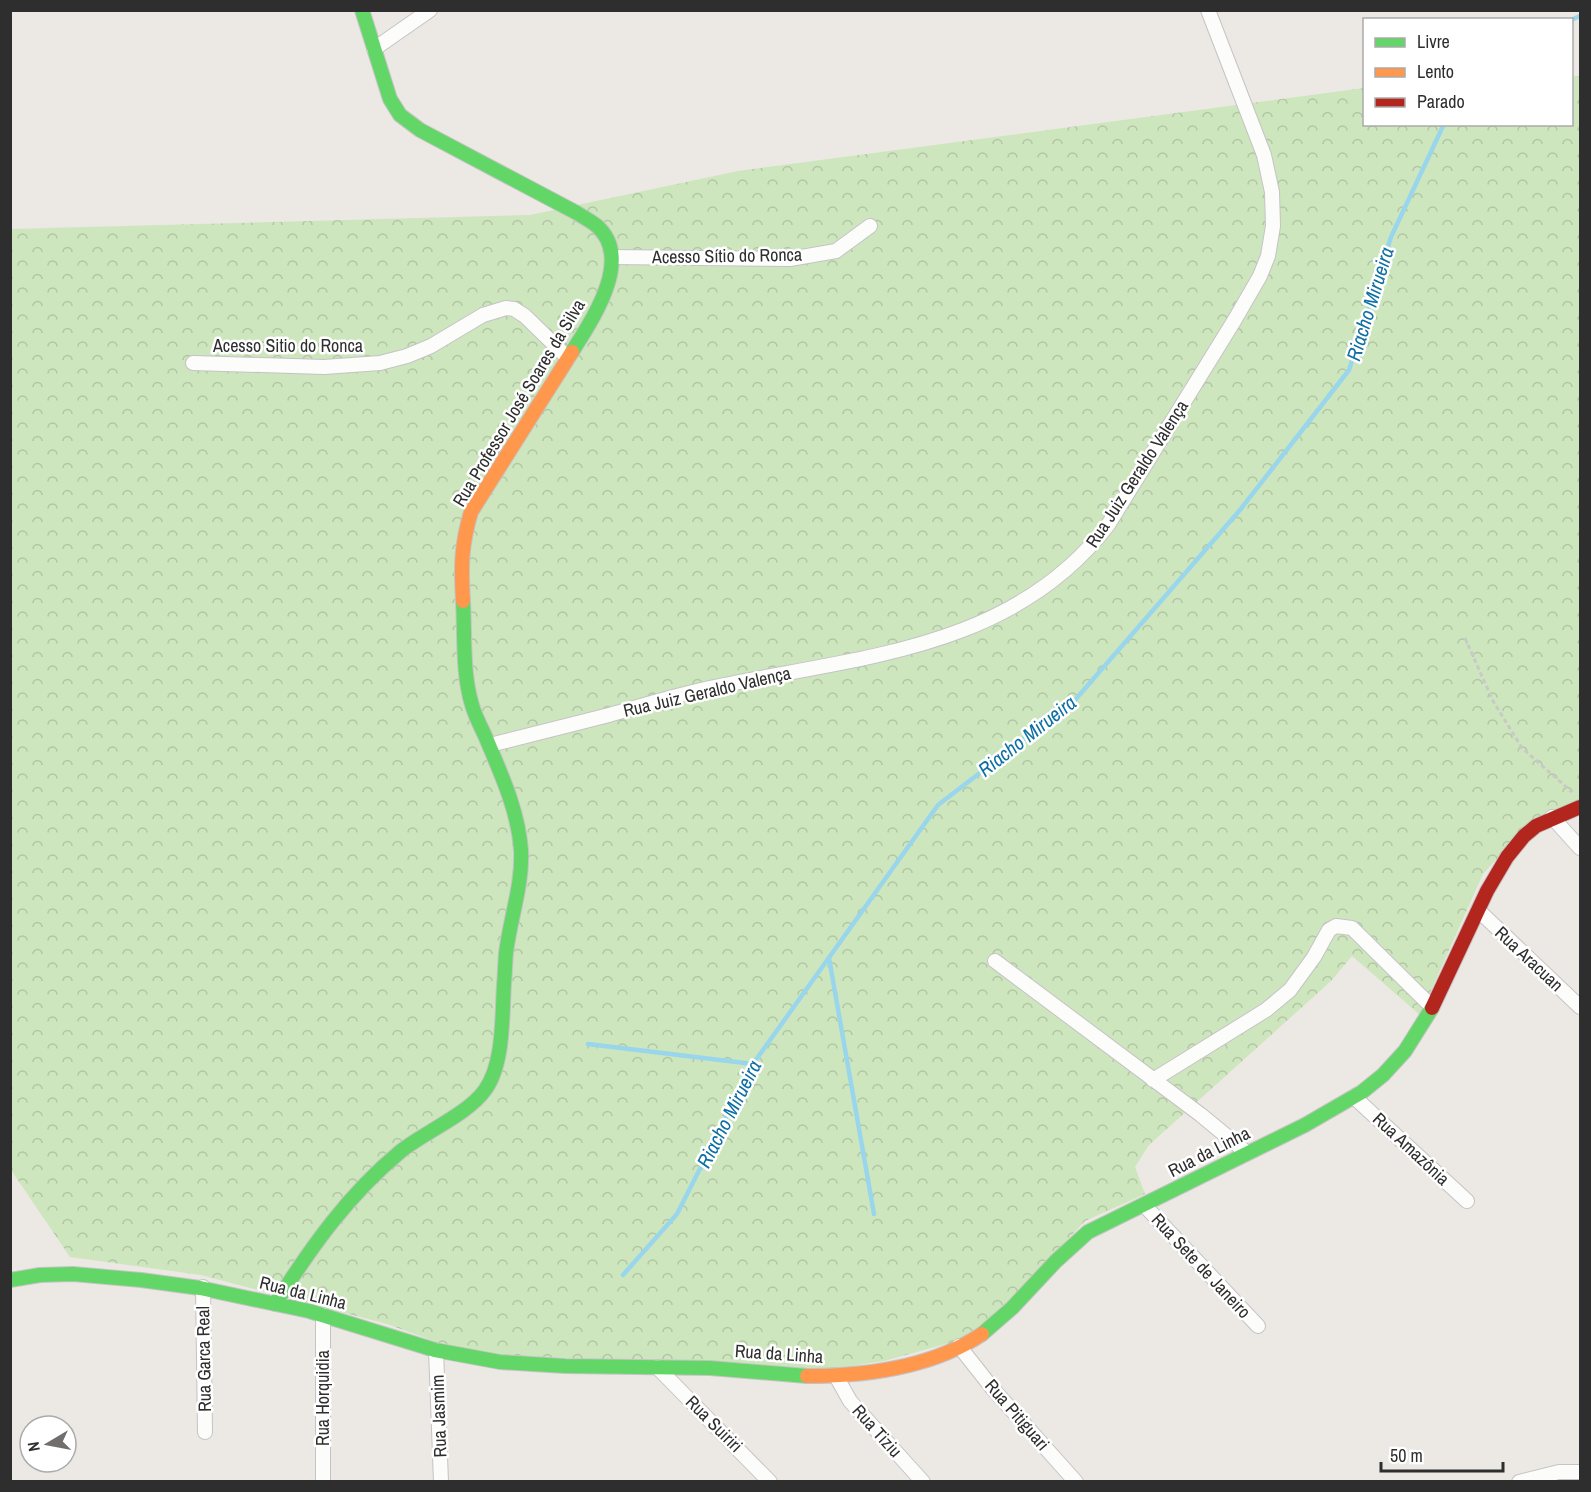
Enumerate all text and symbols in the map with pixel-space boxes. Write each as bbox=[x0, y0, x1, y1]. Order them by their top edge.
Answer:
legend bbox=[1363, 18, 1573, 126]
text: Livre bbox=[1417, 29, 1450, 54]
text: Lento bbox=[1417, 59, 1454, 84]
text: Parado bbox=[1417, 89, 1465, 114]
street label: Acesso Sítio do Ronca bbox=[651, 242, 802, 269]
water label: Riacho Mirueira bbox=[1339, 244, 1400, 364]
street label: Rua Professor José Soares da Silva bbox=[447, 294, 591, 511]
street label: Acesso Sitio do Ronca bbox=[212, 333, 363, 358]
street label: Rua Juiz Geraldo Valença bbox=[1079, 395, 1194, 552]
street label: Rua Juiz Geraldo Valença bbox=[621, 660, 793, 723]
water label: Riacho Mirueira bbox=[972, 689, 1081, 782]
street label: Rua Aracuan bbox=[1490, 920, 1569, 997]
water label: Riacho Mirueira bbox=[690, 1055, 767, 1172]
street label: Rua Amazônia bbox=[1367, 1106, 1455, 1191]
street label: Rua da Linha bbox=[1164, 1120, 1254, 1183]
street label: Rua Sete de Janeiro bbox=[1146, 1208, 1257, 1324]
street label: Rua da Linha bbox=[257, 1270, 349, 1315]
street label: Rua Garca Real bbox=[190, 1306, 217, 1412]
street label: Rua da Linha bbox=[734, 1338, 824, 1369]
street label: Rua Horquidia bbox=[310, 1350, 335, 1446]
street label: Rua Jasmim bbox=[425, 1374, 452, 1458]
street label: Rua Pitiguari bbox=[979, 1374, 1055, 1456]
street label: Rua Suiriri bbox=[680, 1390, 748, 1458]
street label: Rua Tiziu bbox=[847, 1399, 908, 1463]
north arrow bbox=[18, 1414, 78, 1474]
scale bar bbox=[1381, 1435, 1502, 1473]
text: N bbox=[22, 1440, 45, 1453]
text: 50 m bbox=[1390, 1443, 1423, 1468]

